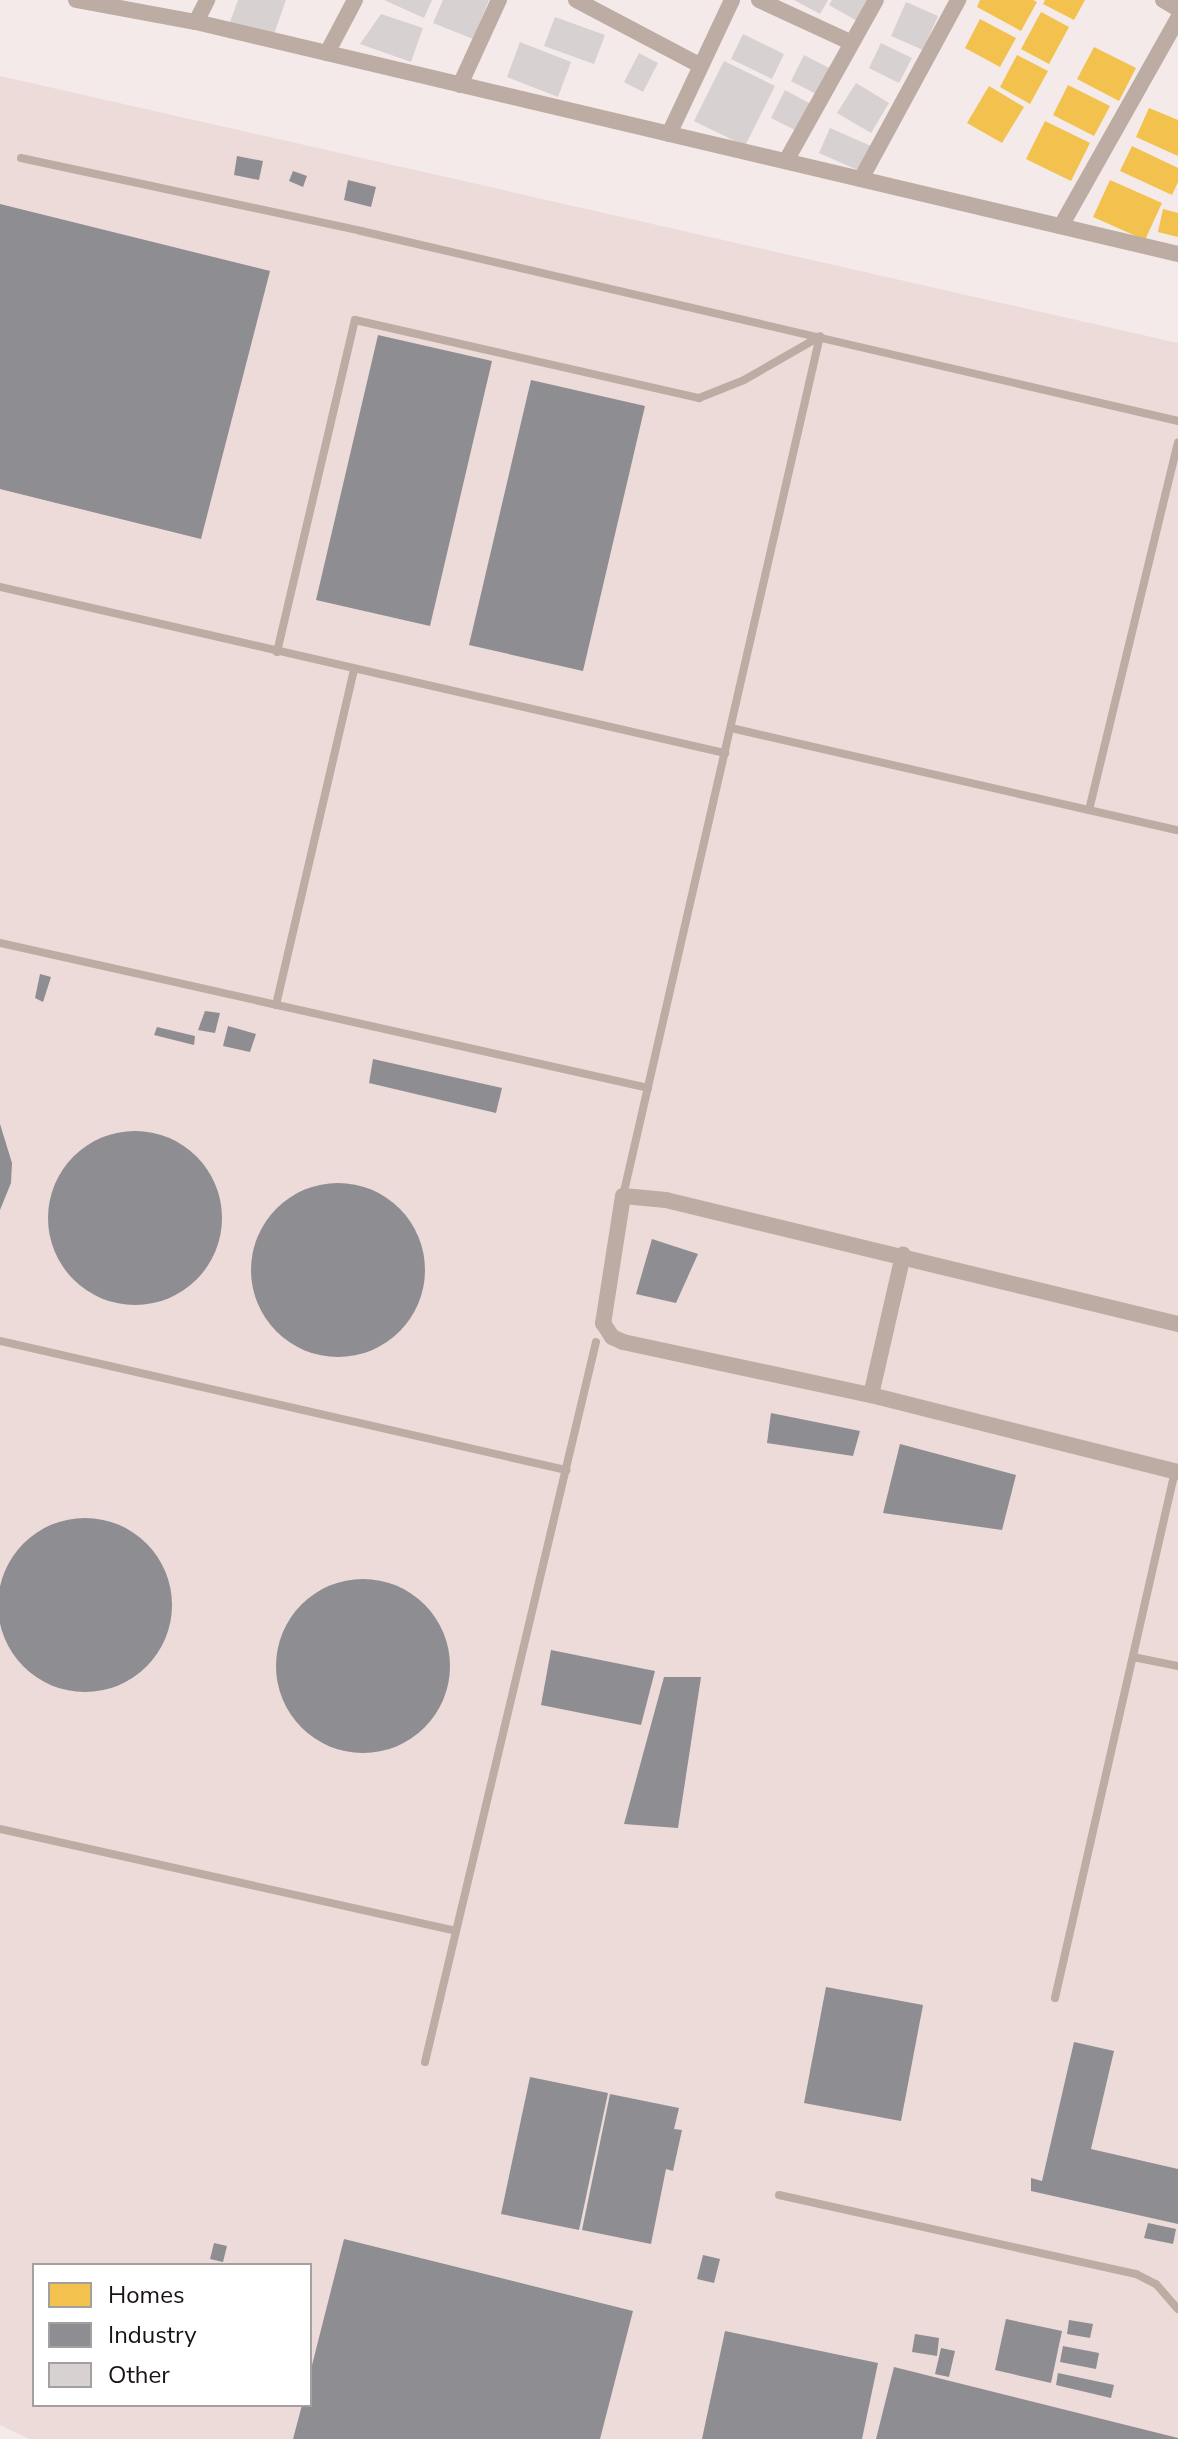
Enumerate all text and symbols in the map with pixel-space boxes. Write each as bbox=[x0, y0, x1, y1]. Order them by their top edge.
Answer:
legend bbox=[32, 2263, 312, 2407]
text: Homes bbox=[108, 2279, 184, 2311]
text: Industry bbox=[108, 2319, 197, 2351]
text: Other bbox=[108, 2359, 170, 2391]

